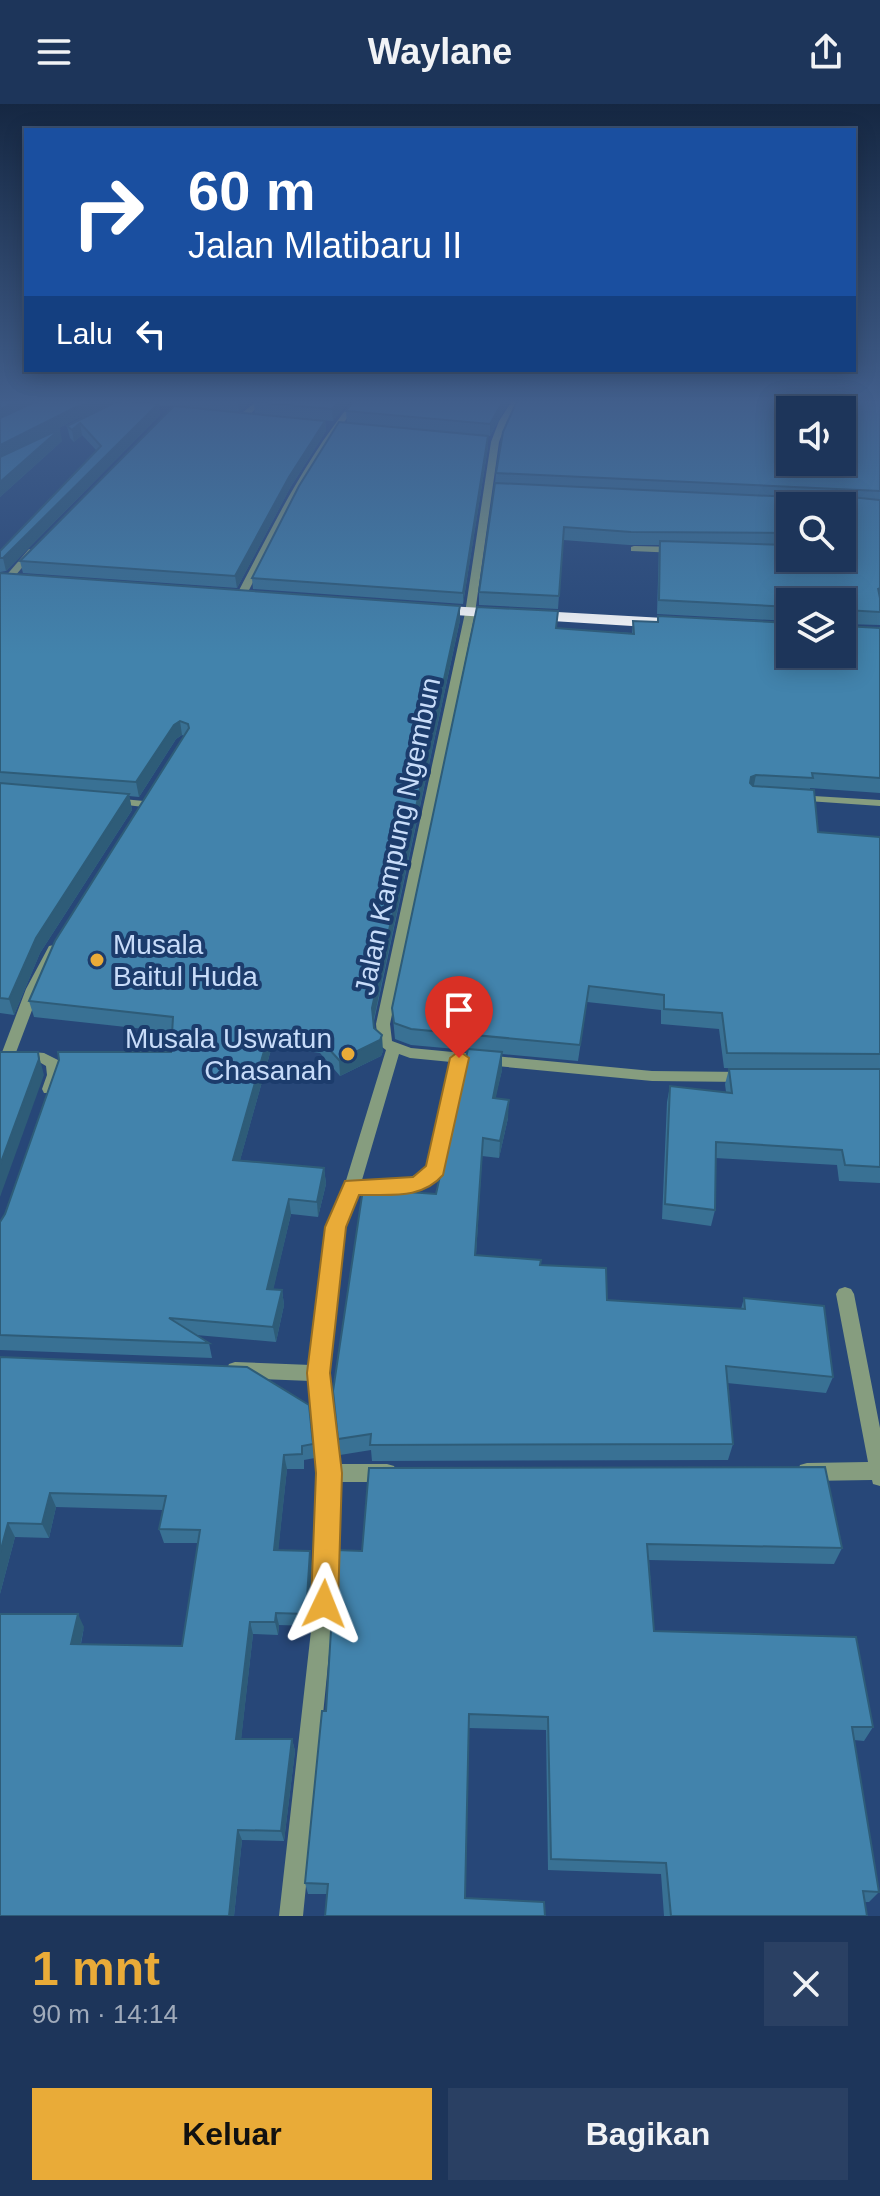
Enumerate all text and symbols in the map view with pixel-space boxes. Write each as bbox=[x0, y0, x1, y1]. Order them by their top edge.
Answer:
icon: menu bbox=[32, 30, 76, 74]
icon: share bbox=[804, 30, 848, 74]
text: Waylane bbox=[368, 31, 512, 72]
text: 60 m bbox=[188, 159, 316, 222]
icon: right bbox=[56, 160, 160, 264]
text: Jalan Mlatibaru II bbox=[188, 225, 462, 266]
icon: left bbox=[129, 312, 173, 356]
text: Lalu bbox=[56, 317, 113, 350]
map controls bbox=[776, 396, 856, 668]
button: sound bbox=[776, 396, 856, 476]
button: search bbox=[776, 492, 856, 572]
button: layers bbox=[776, 588, 856, 668]
street label: Jalan Kampung Ngembun bbox=[349, 675, 446, 998]
place label: Musala Baitul Huda bbox=[113, 929, 258, 992]
marker: Musala Baitul Huda bbox=[88, 951, 106, 969]
pin bbox=[425, 976, 493, 1058]
icon: arrive bbox=[437, 988, 481, 1032]
place label: Musala Uswatun Chasanah bbox=[125, 1023, 332, 1086]
marker: Musala Uswatun Chasanah bbox=[339, 1045, 357, 1063]
position arrow bbox=[282, 1562, 366, 1646]
text: 1 mnt bbox=[32, 1942, 160, 1995]
button: close bbox=[764, 1942, 848, 2026]
text: 90 m · 14:14 bbox=[32, 1999, 178, 2029]
button: Keluar bbox=[32, 2088, 432, 2180]
button: Bagikan bbox=[448, 2088, 848, 2180]

